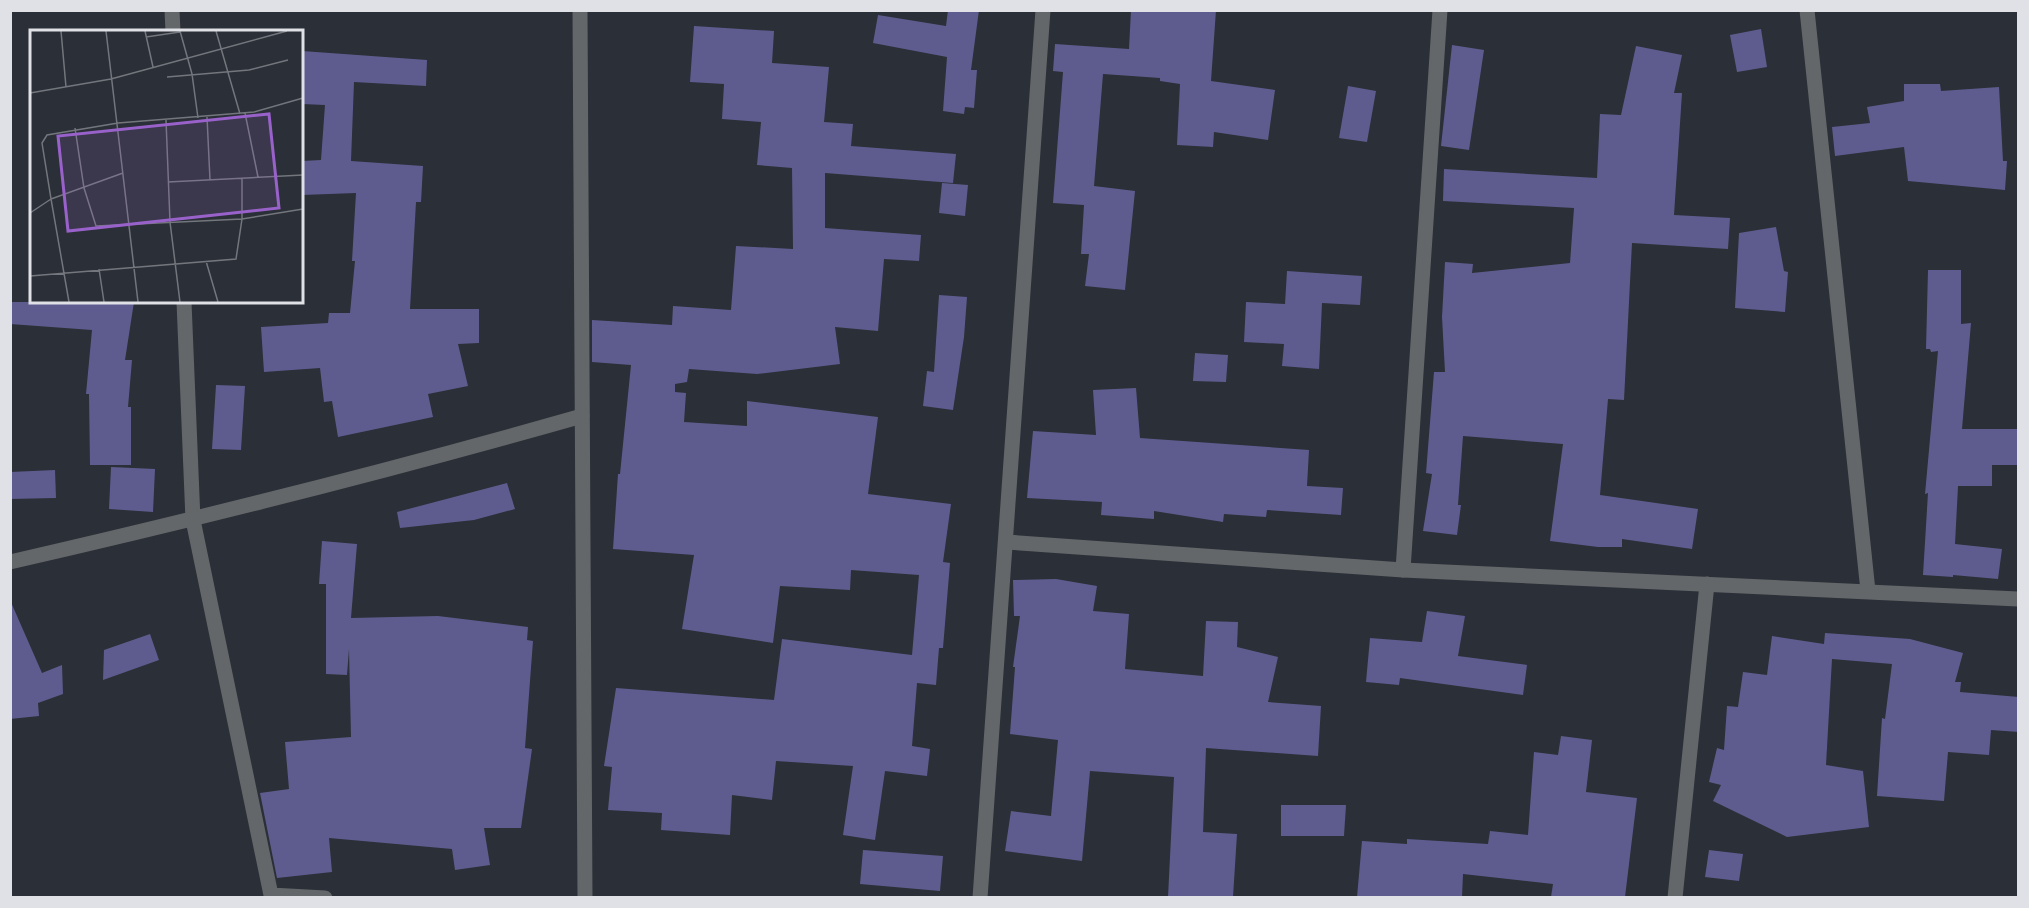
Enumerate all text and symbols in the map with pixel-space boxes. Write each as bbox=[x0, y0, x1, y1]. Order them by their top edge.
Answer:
inset map bbox=[30, 30, 303, 303]

